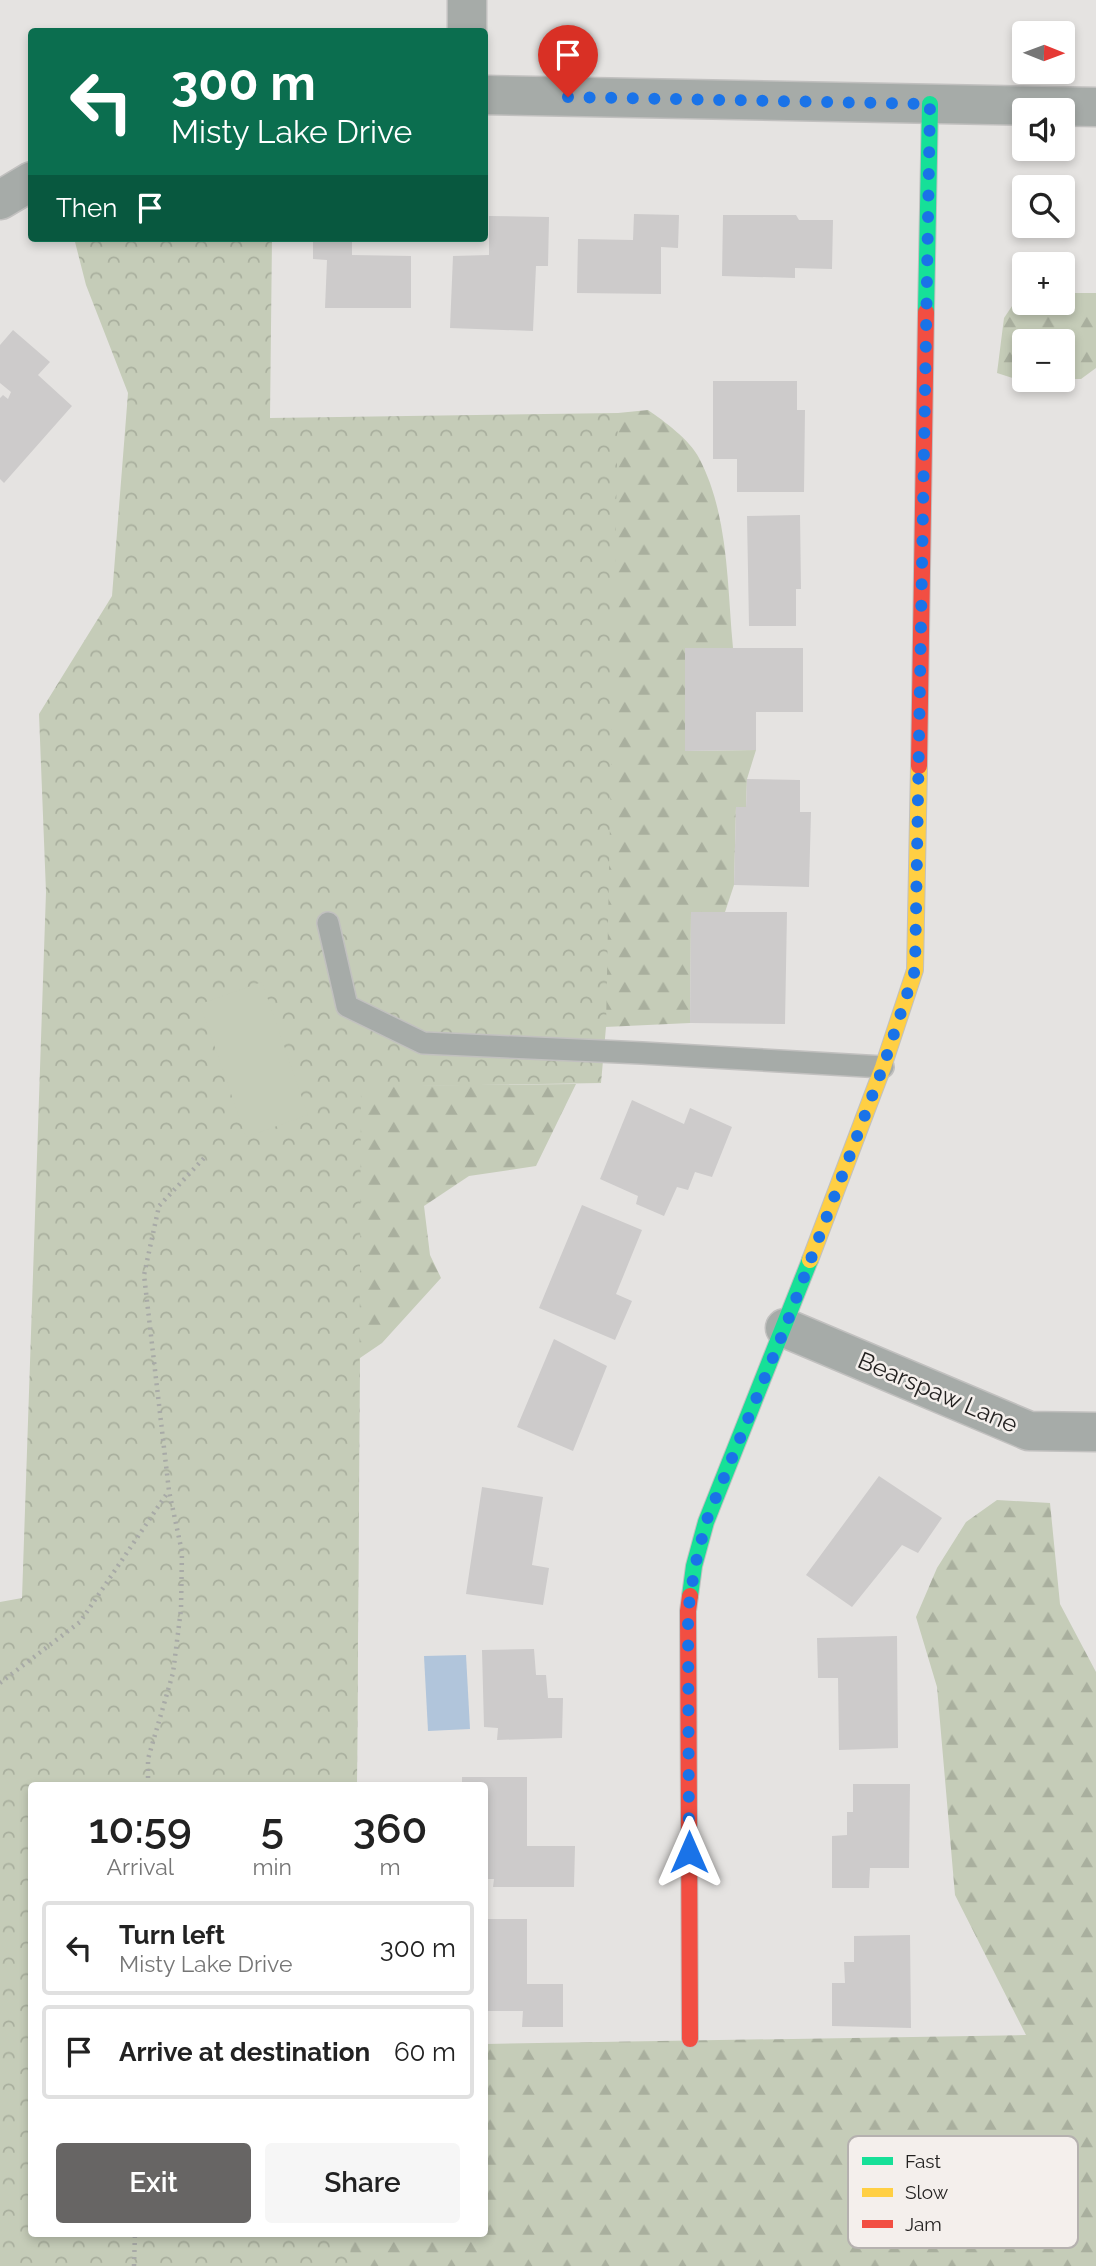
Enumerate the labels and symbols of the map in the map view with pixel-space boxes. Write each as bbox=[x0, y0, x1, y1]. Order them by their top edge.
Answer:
north arrow bbox=[1012, 21, 1074, 84]
pin bbox=[538, 25, 598, 97]
street label: Bearspaw Lane bbox=[854, 1345, 1022, 1439]
position arrow bbox=[652, 1815, 726, 1889]
legend bbox=[848, 2136, 1078, 2248]
text: Fast bbox=[905, 2150, 941, 2172]
text: Slow bbox=[905, 2181, 949, 2203]
text: Jam bbox=[905, 2213, 942, 2235]

